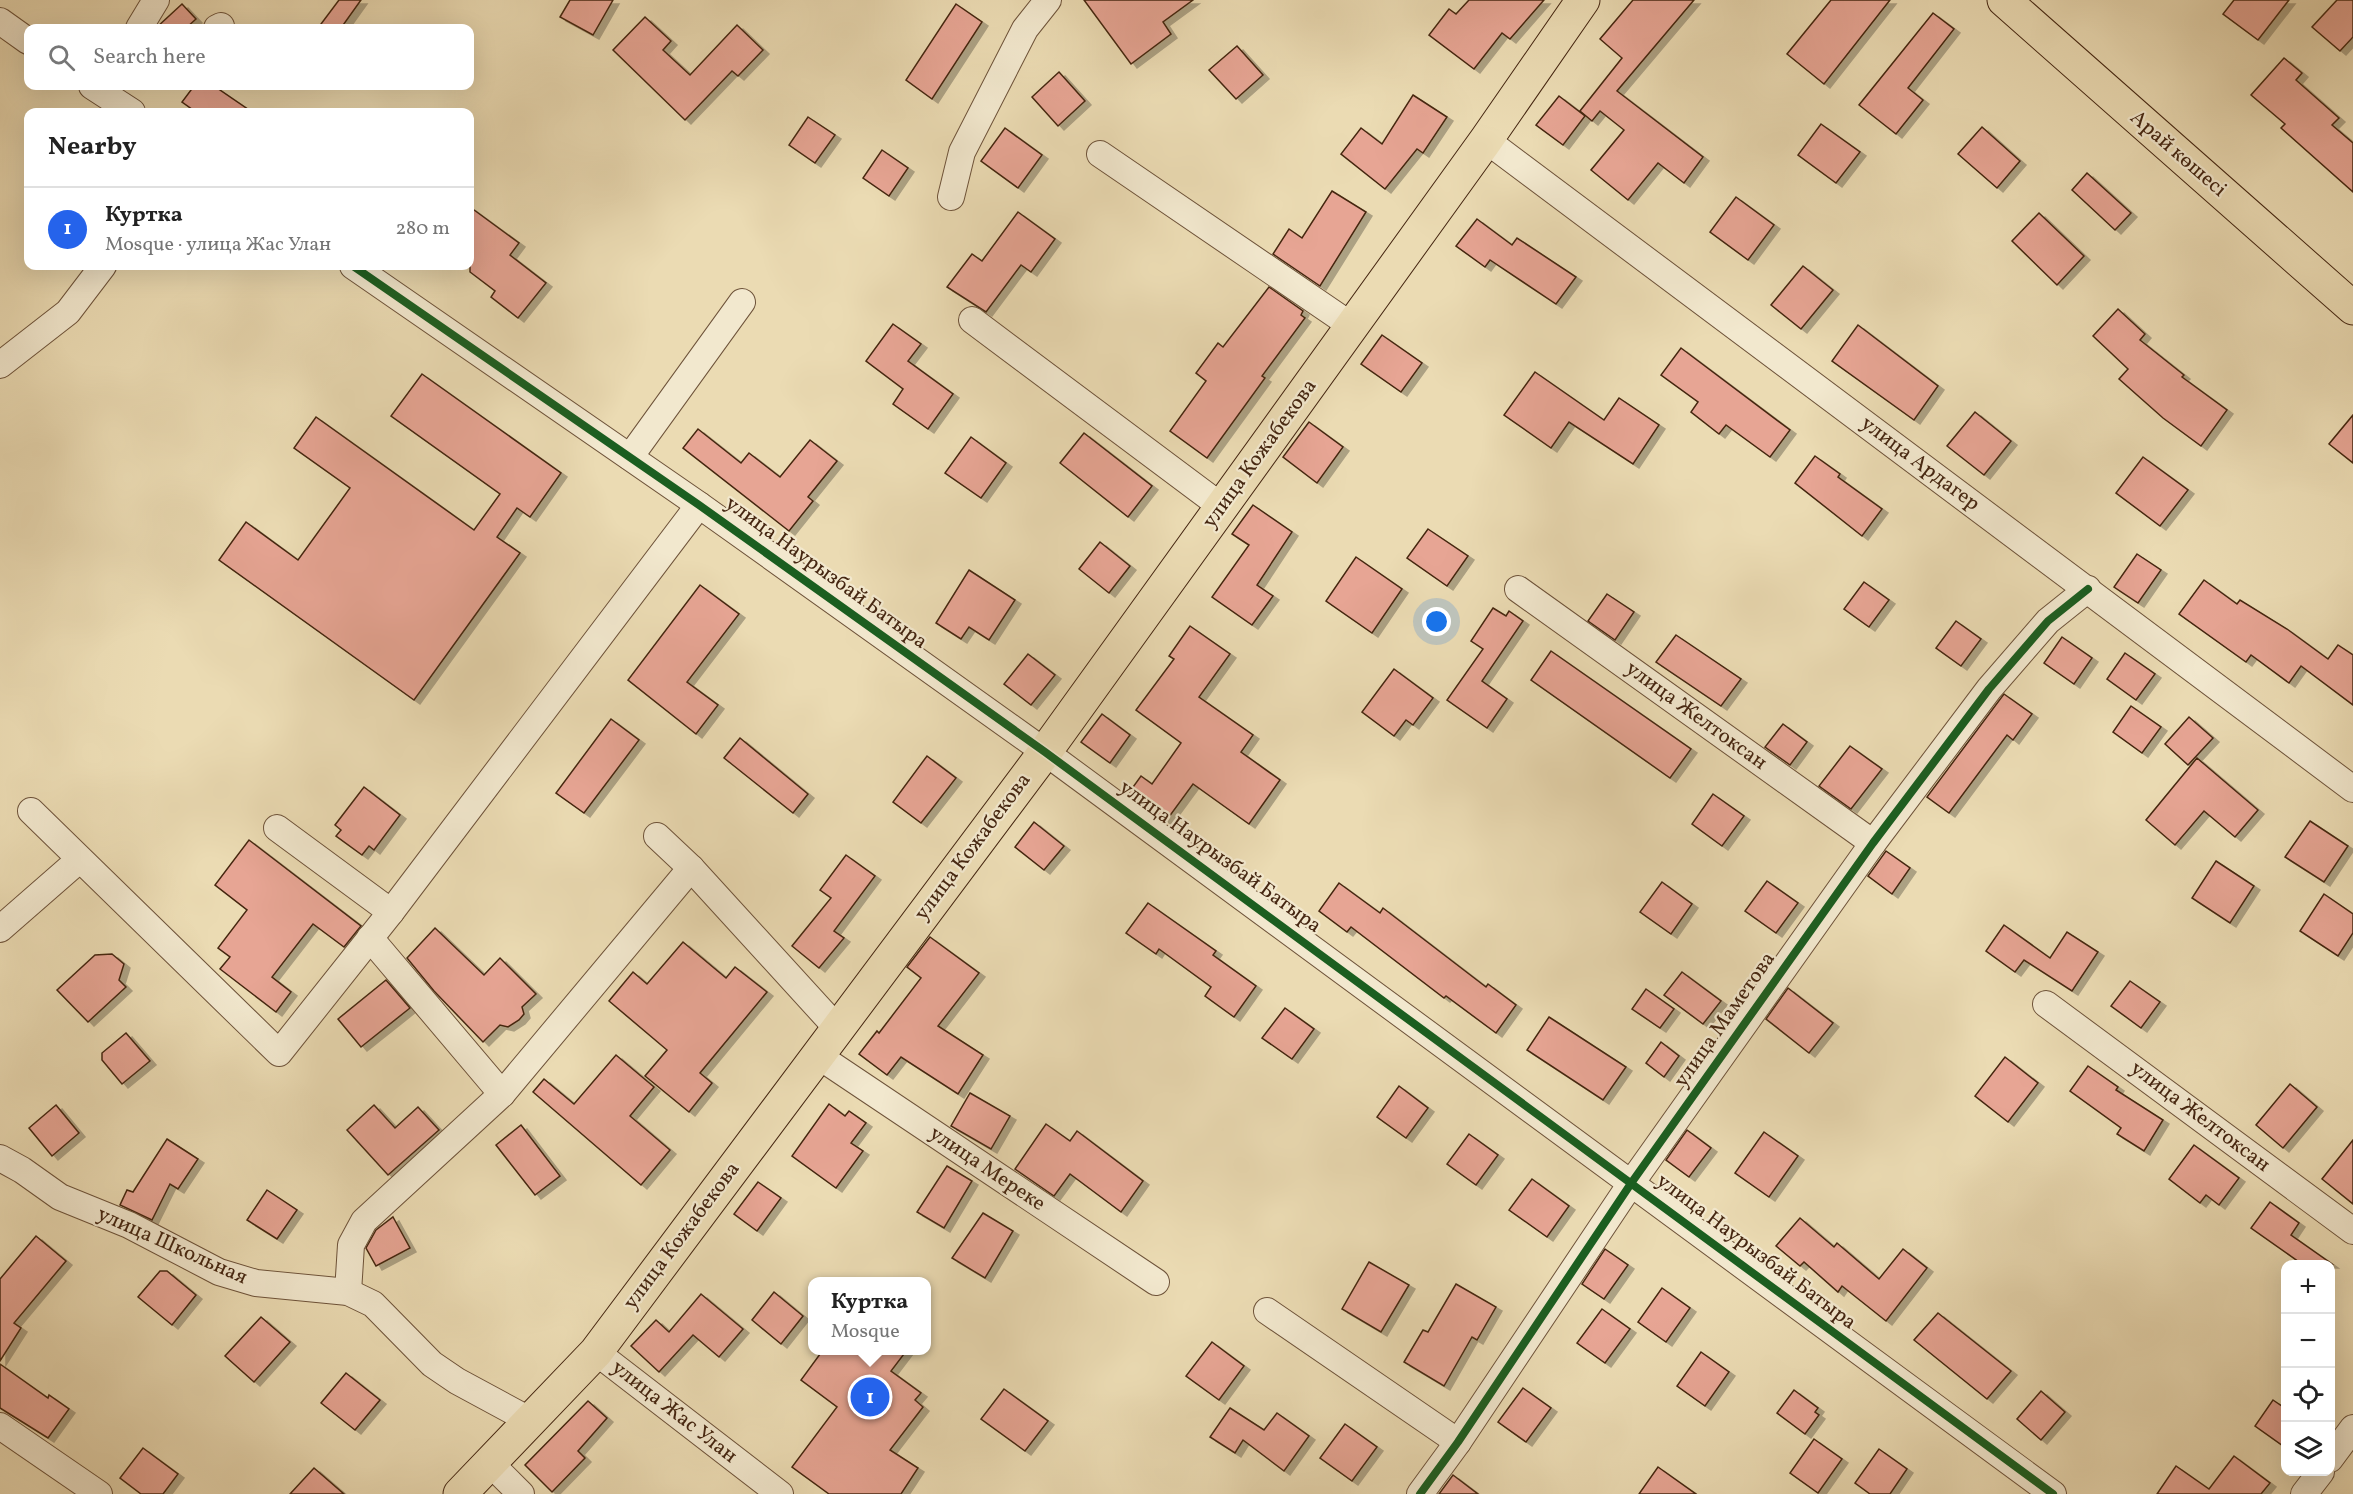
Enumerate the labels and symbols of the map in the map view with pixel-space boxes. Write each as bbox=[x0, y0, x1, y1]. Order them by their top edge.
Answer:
street label: Арай көшесі bbox=[2123, 104, 2233, 204]
street label: улица Кожабекова bbox=[1196, 373, 1324, 535]
street label: улица Ардагер bbox=[1854, 409, 1986, 519]
street label: улица Наурызбай Батыра bbox=[719, 490, 933, 656]
your location bbox=[1422, 607, 1451, 636]
street label: улица Желтоксан bbox=[1619, 655, 1773, 777]
street label: улица Кожабекова bbox=[908, 767, 1038, 927]
street label: улица Наурызбай Батыра bbox=[1113, 774, 1327, 940]
street label: улица Маметова bbox=[1667, 946, 1783, 1094]
street label: улица Желтоксан bbox=[2124, 1055, 2276, 1179]
street label: улица Мереке bbox=[923, 1119, 1051, 1219]
street label: улица Кожабекова bbox=[617, 1156, 747, 1316]
street label: улица Наурызбай Батыра bbox=[1650, 1167, 1862, 1337]
street label: улица Школьная bbox=[92, 1200, 252, 1292]
street label: улица Жас Улан bbox=[605, 1354, 743, 1471]
pin: 1 bbox=[850, 1374, 890, 1420]

